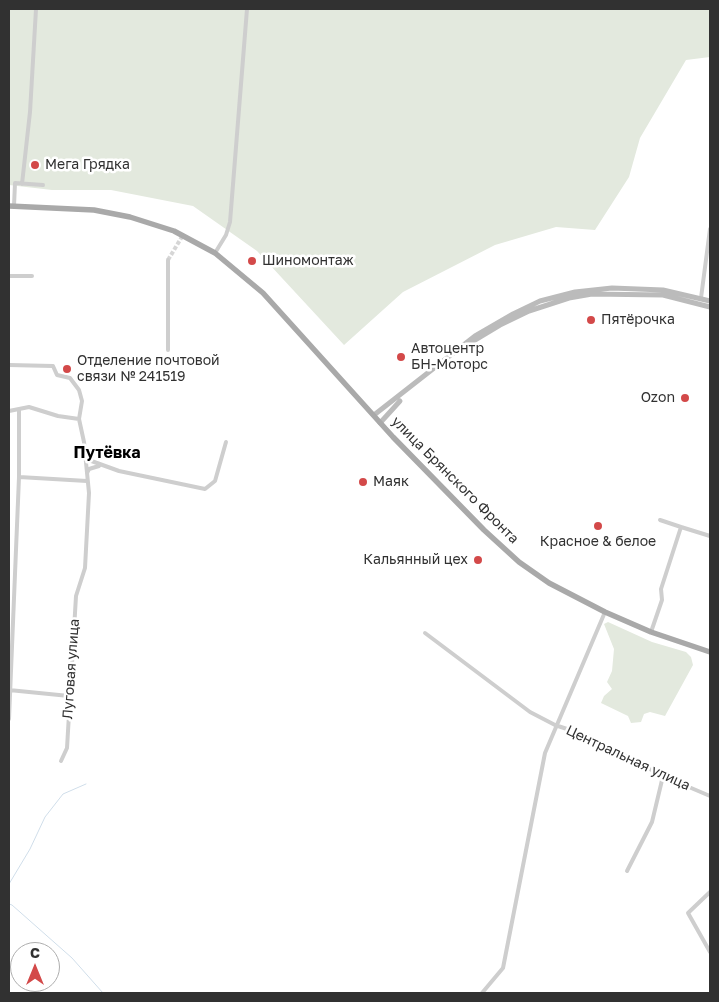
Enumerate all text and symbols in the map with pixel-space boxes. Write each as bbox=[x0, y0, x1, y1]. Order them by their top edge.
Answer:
place label: Мега Грядка bbox=[45, 157, 130, 173]
marker: Мега Грядка bbox=[29, 159, 41, 171]
place label: Шиномонтаж bbox=[262, 253, 354, 269]
marker: Шиномонтаж bbox=[246, 255, 258, 267]
place label: Пятёрочка bbox=[601, 312, 675, 328]
marker: Пятёрочка bbox=[585, 314, 597, 326]
place label: Автоцентр БН-Моторс bbox=[411, 341, 488, 374]
marker: Автоцентр БН-Моторс bbox=[395, 351, 407, 363]
place label: Отделение почтовой связи № 241519 bbox=[77, 353, 220, 386]
marker: Отделение почтовой связи № 241519 bbox=[61, 363, 73, 375]
place label: Ozon bbox=[641, 390, 675, 406]
marker: Ozon bbox=[679, 392, 691, 404]
street label: улица Брянского Фронта bbox=[388, 413, 522, 547]
district label: Путёвка bbox=[73, 443, 141, 463]
place label: Маяк bbox=[373, 474, 409, 490]
marker: Маяк bbox=[357, 476, 369, 488]
marker: Красное & белое bbox=[592, 520, 604, 532]
place label: Красное & белое bbox=[540, 534, 656, 550]
place label: Кальянный цех bbox=[363, 552, 468, 568]
marker: Кальянный цех bbox=[472, 554, 484, 566]
street label: Луговая улица bbox=[59, 618, 83, 720]
street label: Центральная улица bbox=[563, 722, 693, 794]
north arrow bbox=[10, 942, 60, 992]
text: С bbox=[30, 944, 40, 961]

